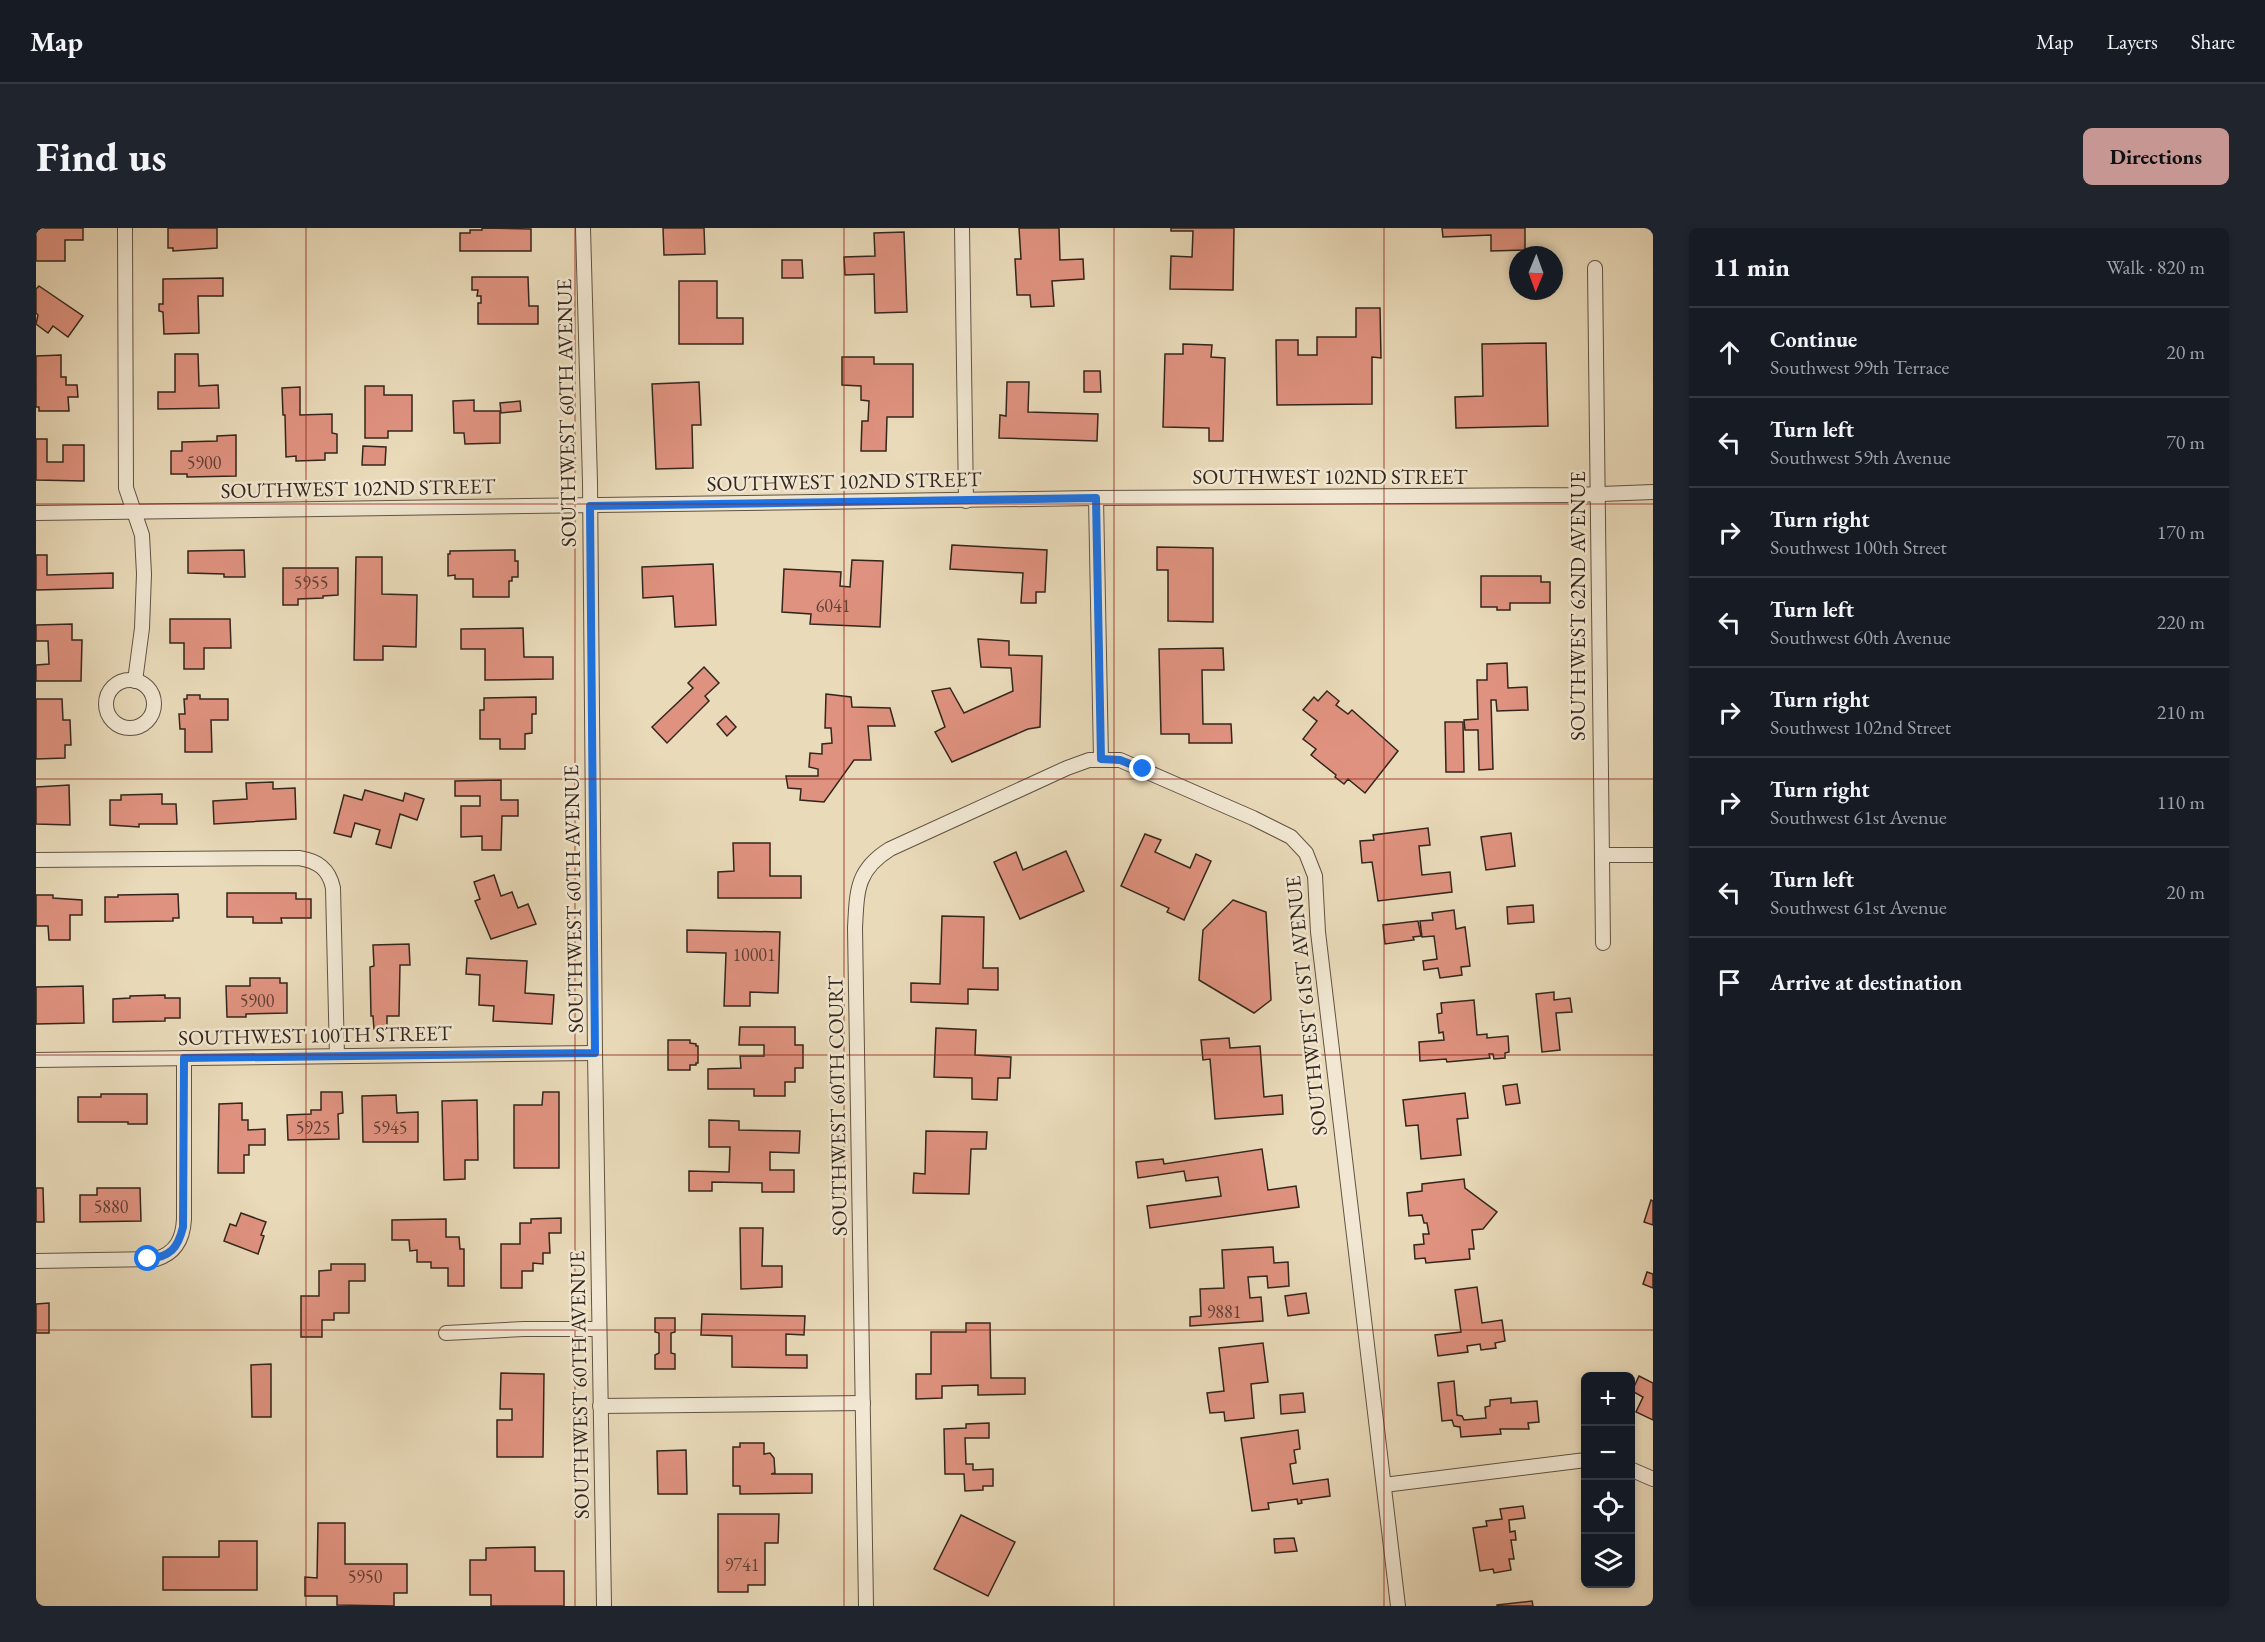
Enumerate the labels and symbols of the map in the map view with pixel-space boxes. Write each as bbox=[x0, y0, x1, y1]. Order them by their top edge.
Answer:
north arrow bbox=[1509, 246, 1563, 300]
street label: SOUTHWEST 60TH AVENUE bbox=[550, 278, 582, 547]
house number: 5900 bbox=[187, 451, 222, 474]
street label: SOUTHWEST 102ND STREET bbox=[1193, 463, 1468, 490]
street label: SOUTHWEST 102ND STREET bbox=[706, 465, 983, 497]
street label: SOUTHWEST 62ND AVENUE bbox=[1564, 471, 1591, 741]
street label: SOUTHWEST 102ND STREET bbox=[220, 472, 497, 504]
house number: 5955 bbox=[294, 571, 328, 594]
house number: 6041 bbox=[816, 594, 850, 617]
route end bbox=[1129, 755, 1155, 781]
street label: SOUTHWEST 60TH AVENUE bbox=[557, 764, 589, 1033]
street label: SOUTHWEST 61ST AVENUE bbox=[1279, 875, 1333, 1137]
house number: 10001 bbox=[732, 943, 776, 966]
street label: SOUTHWEST 60TH COURT bbox=[821, 975, 853, 1236]
house number: 5900 bbox=[240, 989, 275, 1012]
street label: SOUTHWEST 100TH STREET bbox=[178, 1019, 453, 1051]
house number: 5925 bbox=[296, 1116, 330, 1139]
house number: 5945 bbox=[373, 1116, 407, 1139]
house number: 5880 bbox=[94, 1195, 129, 1218]
route start bbox=[134, 1245, 160, 1271]
street label: SOUTHWEST 60TH AVENUE bbox=[563, 1250, 595, 1519]
house number: 9881 bbox=[1207, 1300, 1241, 1323]
house number: 9741 bbox=[725, 1553, 759, 1576]
house number: 5950 bbox=[348, 1565, 383, 1588]

